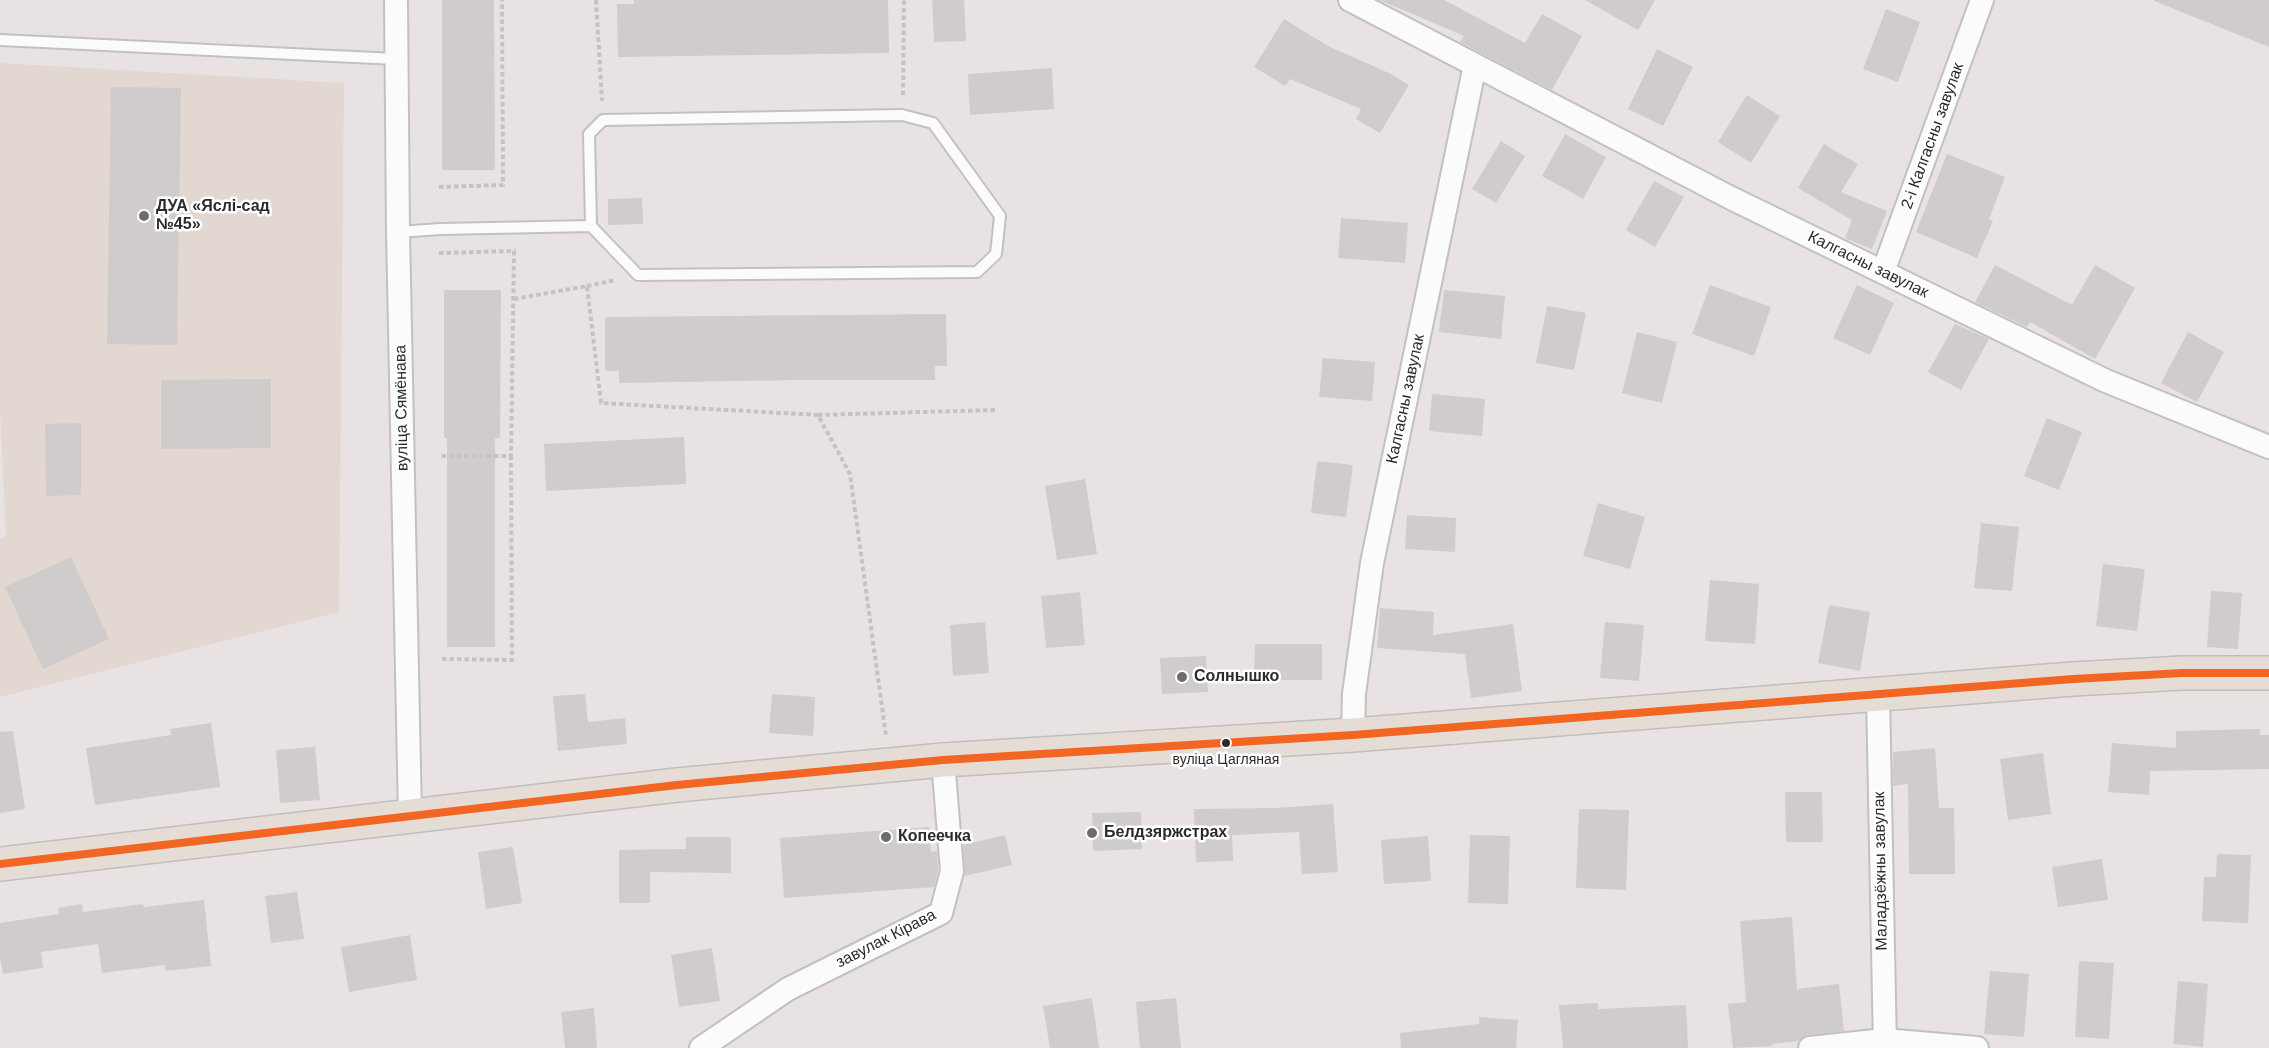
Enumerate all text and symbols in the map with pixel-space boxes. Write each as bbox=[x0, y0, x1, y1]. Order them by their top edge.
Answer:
street label: 2-і Калгасны завулак bbox=[1898, 60, 1968, 212]
place label: ДУА «Яслі-сад №45» bbox=[156, 197, 270, 235]
marker: ДУА «Яслі-сад №45» bbox=[137, 209, 151, 223]
street label: Калгасны завулак bbox=[1804, 227, 1932, 303]
street label: Калгасны завулак bbox=[1383, 332, 1429, 466]
street label: вуліца Сямёнава bbox=[391, 345, 413, 471]
place label: Солнышко bbox=[1194, 667, 1279, 687]
marker: Солнышко bbox=[1175, 670, 1189, 684]
marker: вуліца Цагляная bbox=[1220, 737, 1232, 749]
place label: вуліца Цагляная bbox=[1173, 752, 1279, 768]
street label: Маладзёжны завулак bbox=[1870, 791, 1892, 951]
place label: Белдзяржстрах bbox=[1104, 823, 1227, 843]
marker: Белдзяржстрах bbox=[1085, 826, 1099, 840]
place label: Копеечка bbox=[898, 827, 971, 847]
marker: Копеечка bbox=[879, 830, 893, 844]
street label: завулак Кірава bbox=[833, 906, 939, 972]

